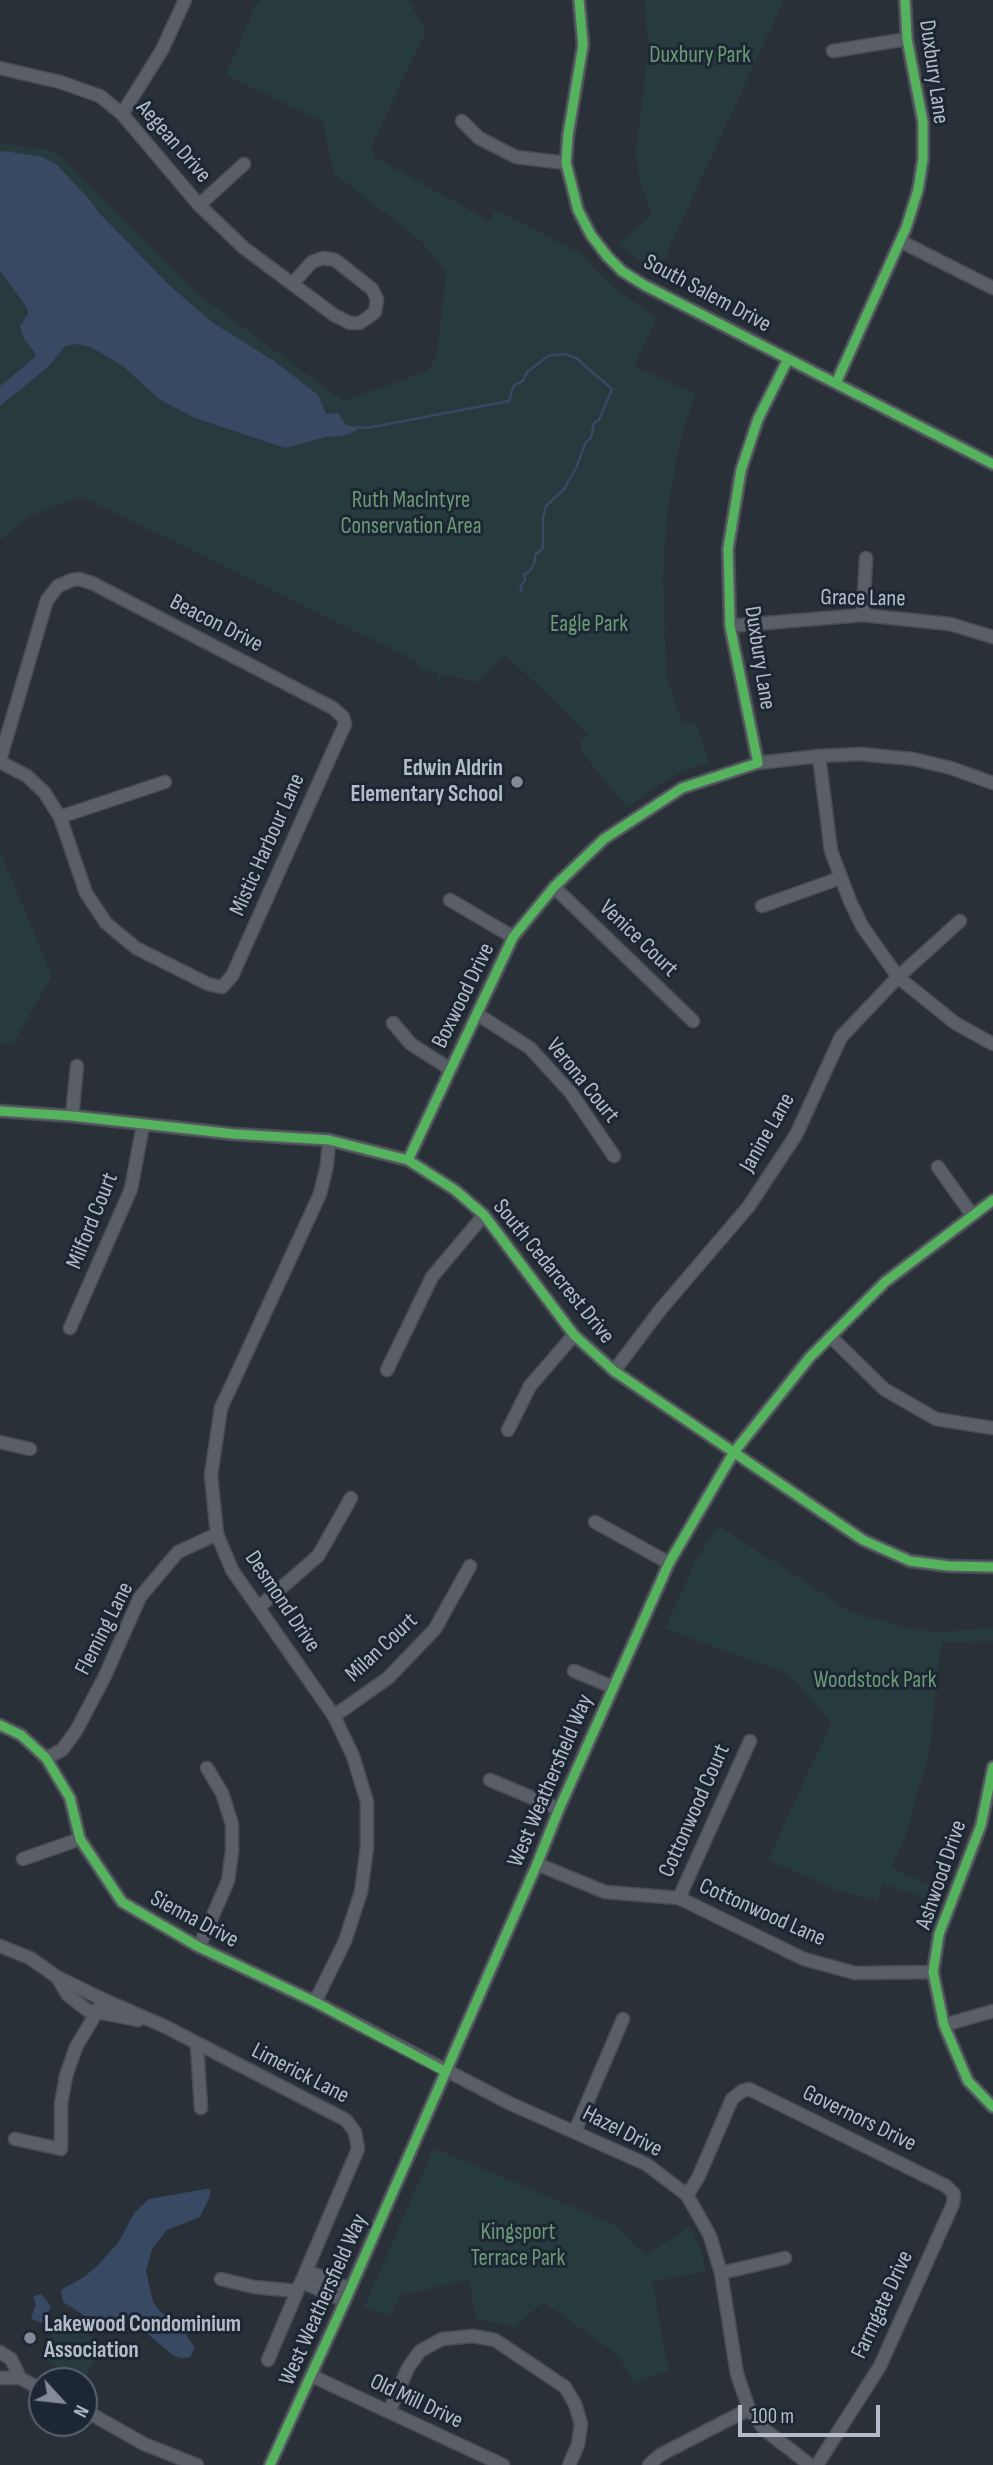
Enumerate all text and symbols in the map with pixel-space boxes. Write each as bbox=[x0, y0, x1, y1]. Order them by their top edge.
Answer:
street label: Duxbury Lane bbox=[912, 18, 954, 126]
park label: Duxbury Park bbox=[649, 42, 751, 70]
street label: Aegean Drive bbox=[130, 95, 216, 189]
street label: South Salem Drive bbox=[639, 249, 775, 339]
park label: Ruth MacIntyre Conservation Area bbox=[341, 487, 481, 541]
street label: Grace Lane bbox=[820, 584, 906, 614]
street label: Beacon Drive bbox=[165, 589, 267, 659]
street label: Duxbury Lane bbox=[737, 604, 781, 712]
park label: Eagle Park bbox=[550, 611, 628, 639]
place label: Edwin Aldrin Elementary School bbox=[351, 755, 503, 809]
street label: Mistic Harbour Lane bbox=[224, 770, 312, 920]
marker: Edwin Aldrin Elementary School bbox=[509, 774, 525, 790]
street label: Venice Court bbox=[593, 895, 683, 983]
street label: Boxwood Drive bbox=[427, 939, 501, 1053]
street label: Verona Court bbox=[539, 1033, 625, 1129]
street label: Janine Lane bbox=[734, 1088, 802, 1178]
street label: Milford Court bbox=[61, 1169, 125, 1273]
street label: South Cedarcrest Drive bbox=[486, 1194, 620, 1350]
street label: Desmond Drive bbox=[238, 1546, 326, 1658]
street label: Fleming Lane bbox=[70, 1578, 140, 1680]
street label: Milan Court bbox=[340, 1608, 424, 1688]
park label: Woodstock Park bbox=[813, 1667, 937, 1695]
street label: West Weathersfield Way bbox=[502, 1691, 600, 1871]
street label: Cottonwood Court bbox=[653, 1740, 737, 1882]
street label: Ashwood Drive bbox=[911, 1817, 973, 1933]
street label: Cottonwood Lane bbox=[695, 1873, 829, 1953]
street label: Sienna Drive bbox=[145, 1885, 243, 1955]
street label: Limerick Lane bbox=[247, 2038, 353, 2110]
street label: Governors Drive bbox=[798, 2080, 920, 2158]
street label: Hazel Drive bbox=[578, 2100, 666, 2164]
street label: West Weathersfield Way bbox=[274, 2210, 374, 2390]
park label: Kingsport Terrace Park bbox=[471, 2219, 565, 2273]
street label: Farmgate Drive bbox=[846, 2247, 920, 2363]
place label: Lakewood Condominium Association bbox=[44, 2311, 241, 2365]
marker: Lakewood Condominium Association bbox=[22, 2330, 38, 2346]
north arrow bbox=[28, 2367, 98, 2437]
street label: Old Mill Drive bbox=[365, 2369, 467, 2435]
scale bar bbox=[741, 2392, 883, 2436]
text: N bbox=[68, 2401, 93, 2421]
text: 100 m bbox=[751, 2404, 794, 2429]

